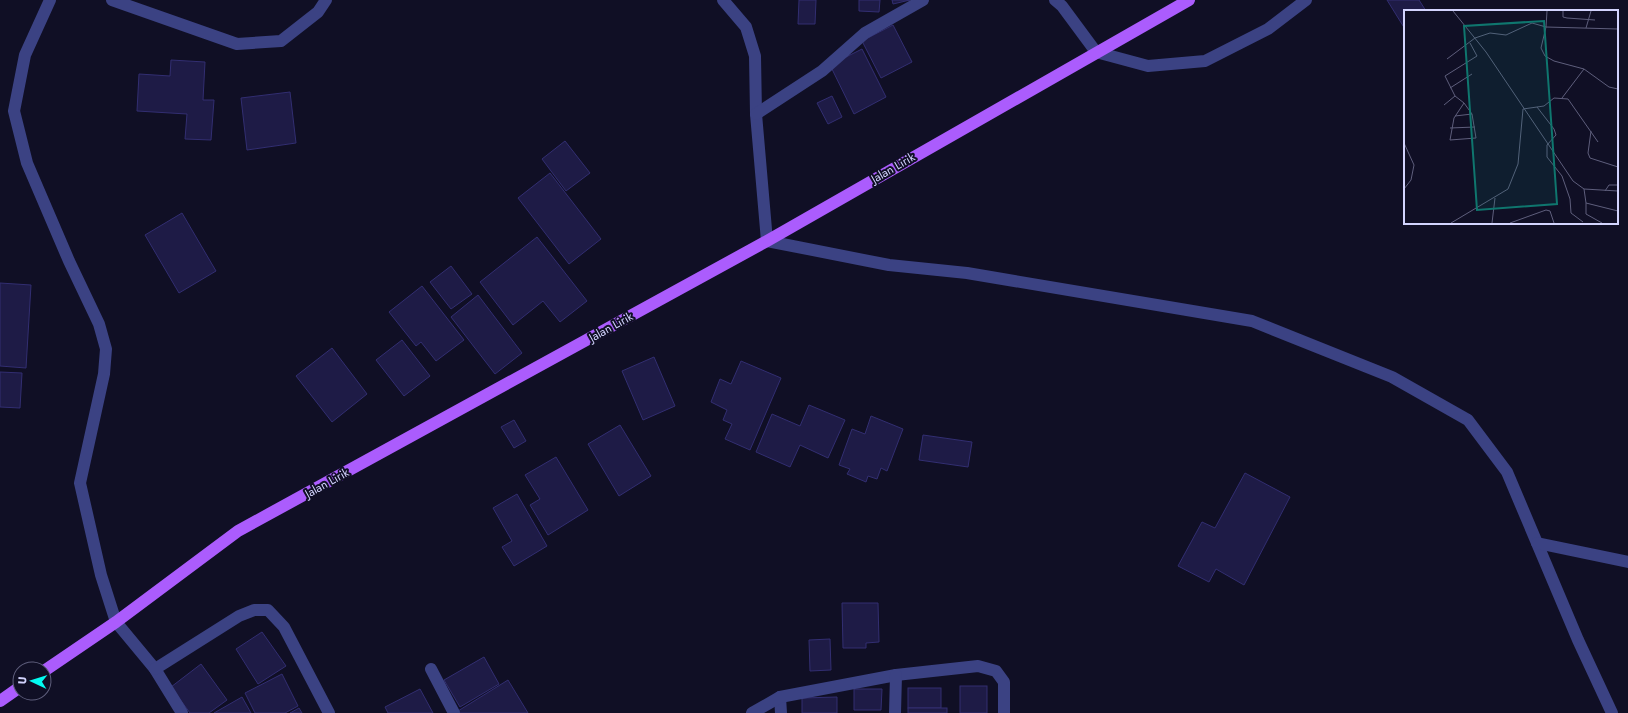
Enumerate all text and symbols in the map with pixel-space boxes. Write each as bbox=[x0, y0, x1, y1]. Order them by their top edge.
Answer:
inset map bbox=[1404, 10, 1618, 224]
street label: Jalan Lirik bbox=[866, 148, 919, 189]
street label: Jalan Lirik bbox=[584, 307, 637, 348]
street label: Jalan Lirik bbox=[300, 463, 353, 504]
north arrow bbox=[12, 661, 52, 701]
text: U bbox=[14, 676, 30, 685]

